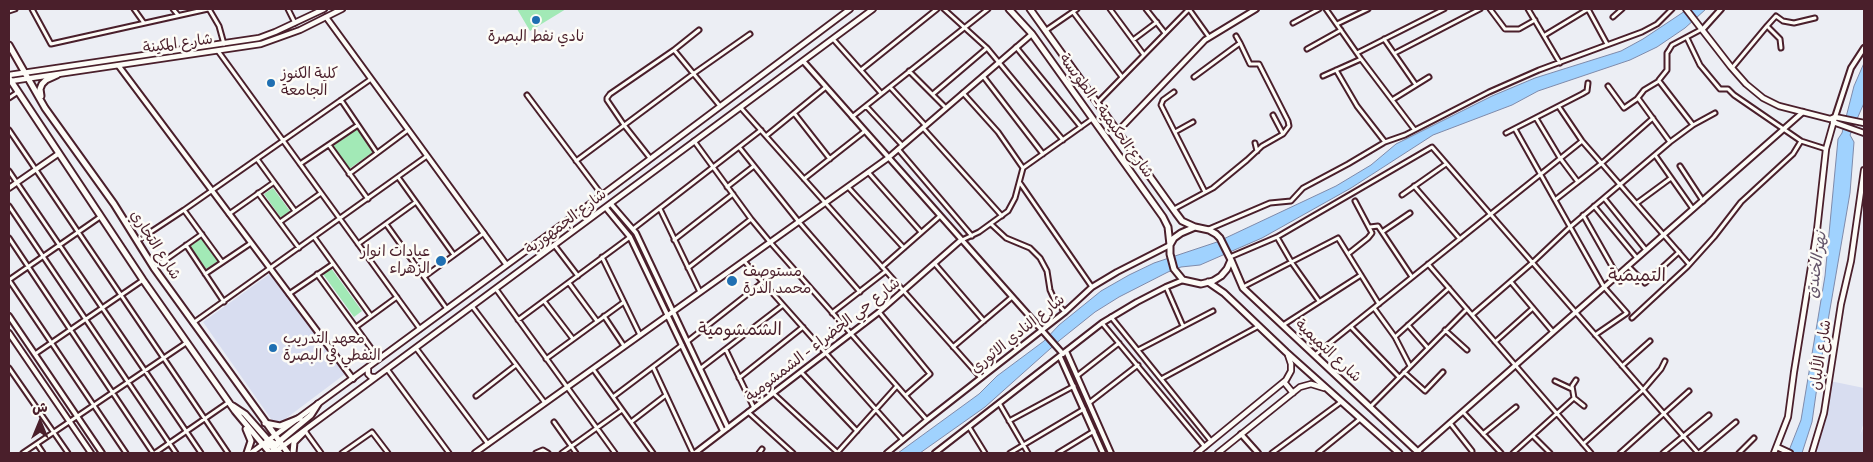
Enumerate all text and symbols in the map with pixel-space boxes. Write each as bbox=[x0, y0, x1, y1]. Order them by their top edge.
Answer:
marker: نادي نفط البصرة bbox=[530, 14, 542, 26]
place label: نادي نفط البصرة bbox=[488, 28, 584, 46]
street label: شارع المكينة bbox=[142, 30, 214, 58]
street label: شارع الحكيمية - الطويسة bbox=[1055, 50, 1157, 182]
place label: كلية الكنوز الجامعة bbox=[281, 65, 338, 100]
marker: كلية الكنوز الجامعة bbox=[265, 77, 277, 89]
street label: شارع الجمهورية bbox=[522, 185, 610, 259]
street label: شارع التجاري bbox=[126, 207, 184, 283]
water label: نهر الخندق bbox=[1803, 231, 1831, 299]
place label: عيادات انوار الزهراء bbox=[361, 243, 430, 278]
marker: عيادات انوار الزهراء bbox=[434, 254, 448, 268]
place label: مستوصف محمد الدرة bbox=[743, 263, 811, 298]
district label: التميمية bbox=[1608, 265, 1666, 287]
marker: مستوصف محمد الدرة bbox=[725, 274, 739, 288]
street label: شارع حي الخضراء - الشمشومية bbox=[742, 274, 904, 406]
street label: شارع النادي الاثوري bbox=[967, 290, 1069, 378]
street label: شارع التميمية bbox=[1291, 316, 1365, 386]
district label: الشمشومية bbox=[698, 319, 782, 341]
street label: شارع الألبان bbox=[1807, 319, 1835, 391]
place label: معهد التدريب النفطي في البصرة bbox=[283, 330, 381, 365]
marker: معهد التدريب النفطي في البصرة bbox=[267, 342, 279, 354]
north arrow bbox=[15, 397, 65, 447]
text: ش bbox=[32, 397, 48, 416]

